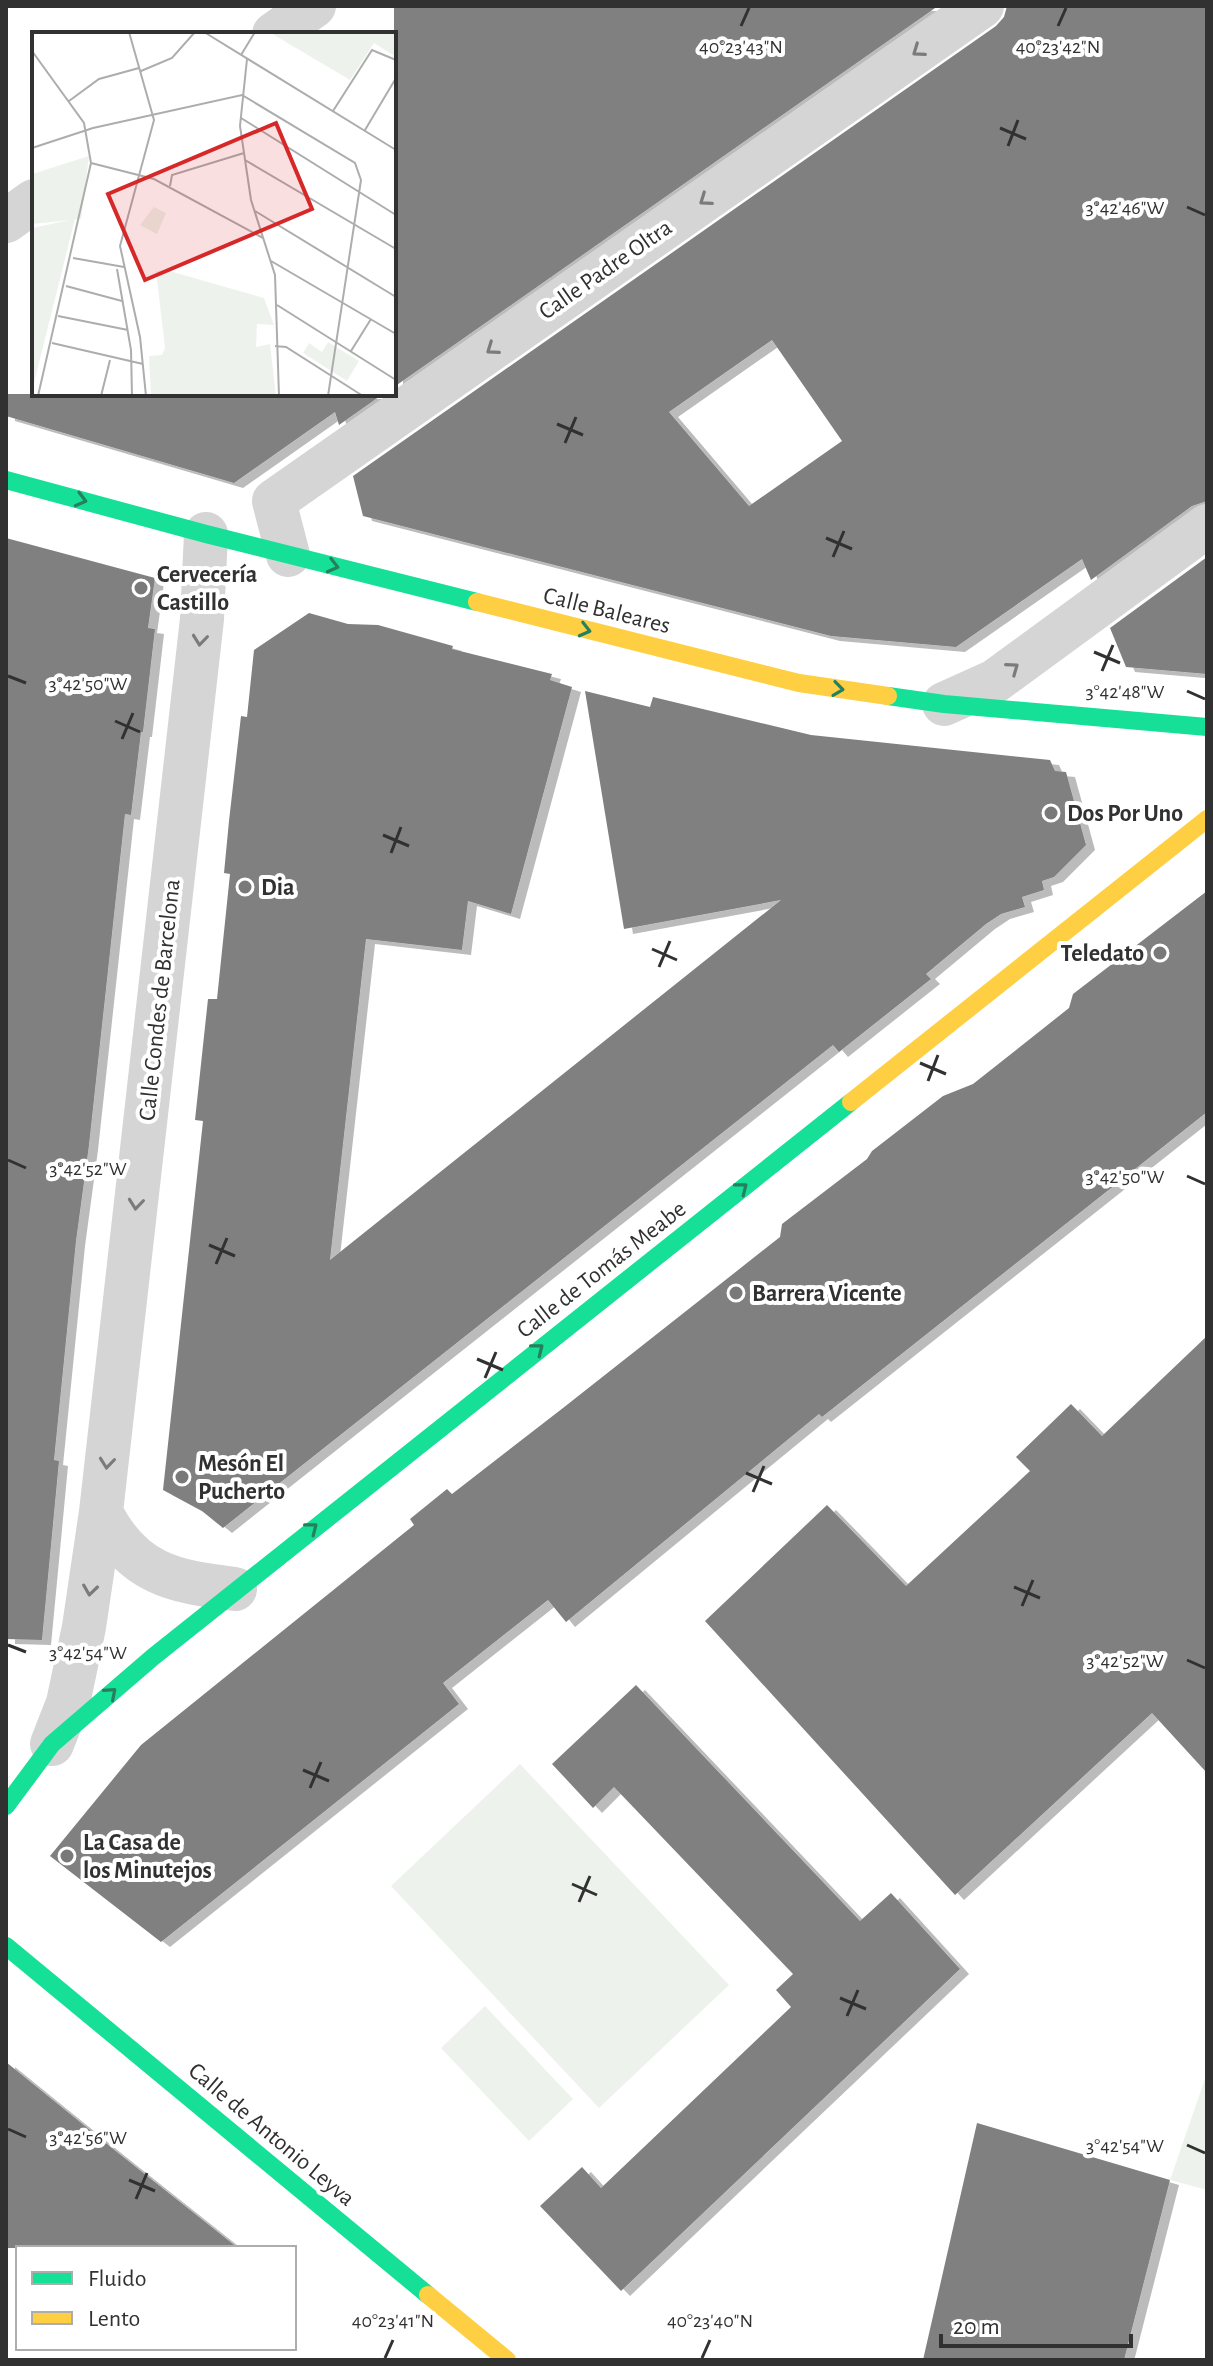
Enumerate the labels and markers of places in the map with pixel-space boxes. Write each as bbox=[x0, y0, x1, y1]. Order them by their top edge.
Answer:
place label: Cervecería Castillo bbox=[157, 563, 257, 615]
marker: Cervecería Castillo bbox=[132, 579, 150, 597]
place label: Dos Por Uno bbox=[1067, 802, 1183, 826]
marker: Dos Por Uno bbox=[1042, 804, 1060, 822]
place label: Dia bbox=[261, 876, 295, 900]
marker: Dia bbox=[236, 878, 254, 896]
place label: Teledato bbox=[1061, 942, 1144, 966]
marker: Teledato bbox=[1151, 944, 1169, 962]
place label: Barrera Vicente bbox=[752, 1282, 902, 1306]
marker: Barrera Vicente bbox=[727, 1284, 745, 1302]
place label: Mesón El Pucherto bbox=[198, 1452, 285, 1504]
marker: Mesón El Pucherto bbox=[173, 1468, 191, 1486]
place label: La Casa de los Minutejos bbox=[83, 1831, 212, 1883]
marker: La Casa de los Minutejos bbox=[58, 1847, 76, 1865]

